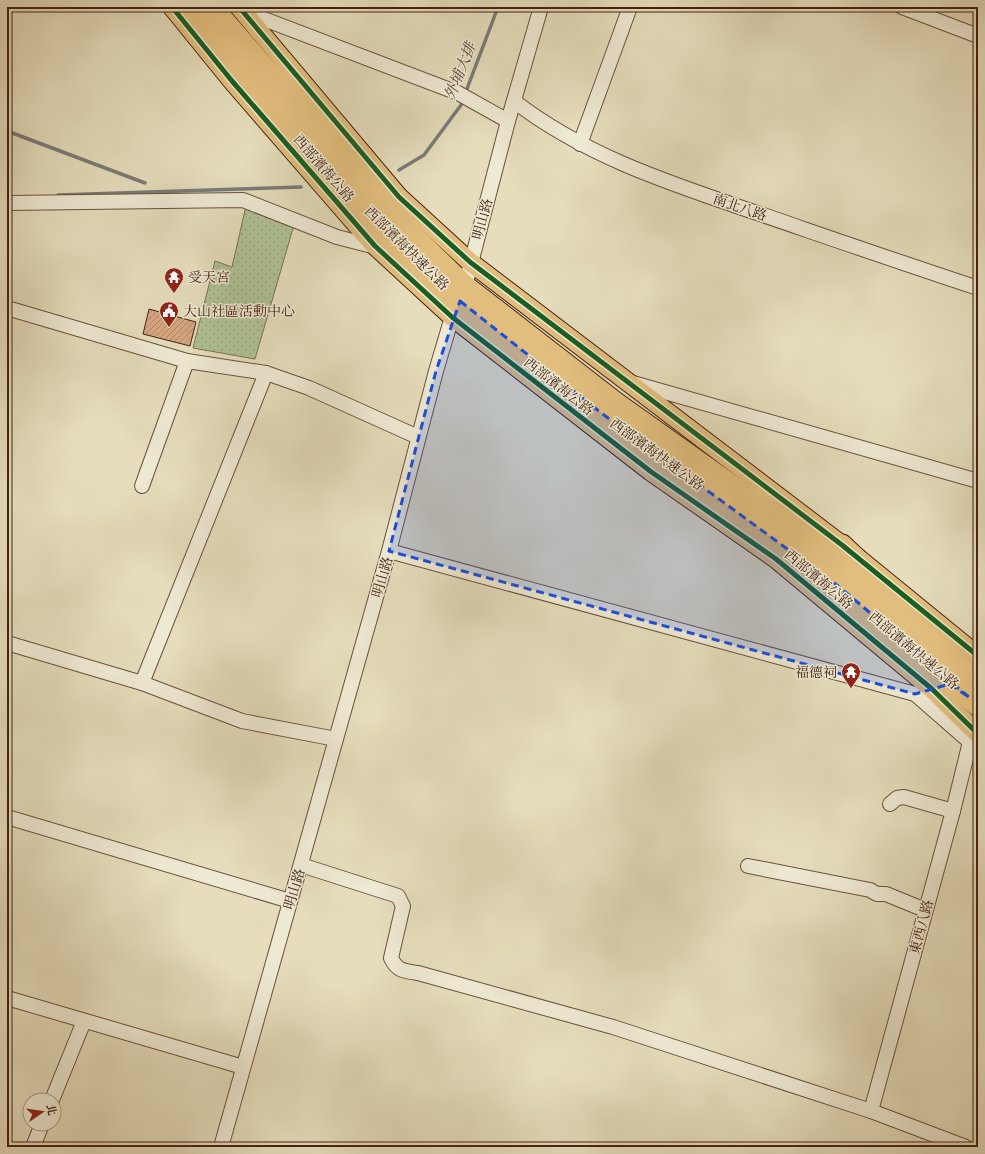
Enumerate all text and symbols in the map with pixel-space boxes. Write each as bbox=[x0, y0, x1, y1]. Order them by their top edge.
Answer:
water label: 外埔大排 bbox=[440, 38, 480, 102]
street label: 西部濱海公路 bbox=[290, 131, 358, 206]
street label: 南北八路 bbox=[711, 190, 769, 225]
street label: 明山路 bbox=[469, 197, 496, 242]
street label: 西部濱海快速公路 bbox=[361, 203, 452, 294]
temple icon: 受天宮 bbox=[163, 266, 185, 294]
place label: 受天宮 bbox=[188, 269, 230, 286]
public building icon: 大山社區活動中心 bbox=[158, 300, 180, 328]
place label: 大山社區活動中心 bbox=[183, 303, 295, 320]
street label: 西部濱海公路 bbox=[520, 354, 597, 419]
street label: 西部濱海快速公路 bbox=[606, 415, 707, 494]
street label: 西部濱海公路 bbox=[781, 546, 856, 613]
street label: 明山路 bbox=[369, 555, 396, 600]
street label: 西部濱海快速公路 bbox=[865, 608, 962, 693]
temple icon: 福德祠 bbox=[840, 661, 862, 689]
place label: 福德祠 bbox=[795, 664, 837, 681]
street label: 明山路 bbox=[280, 867, 309, 912]
street label: 東西八路 bbox=[906, 898, 937, 956]
north arrow bbox=[22, 1092, 62, 1132]
text: 北 bbox=[44, 1103, 59, 1117]

